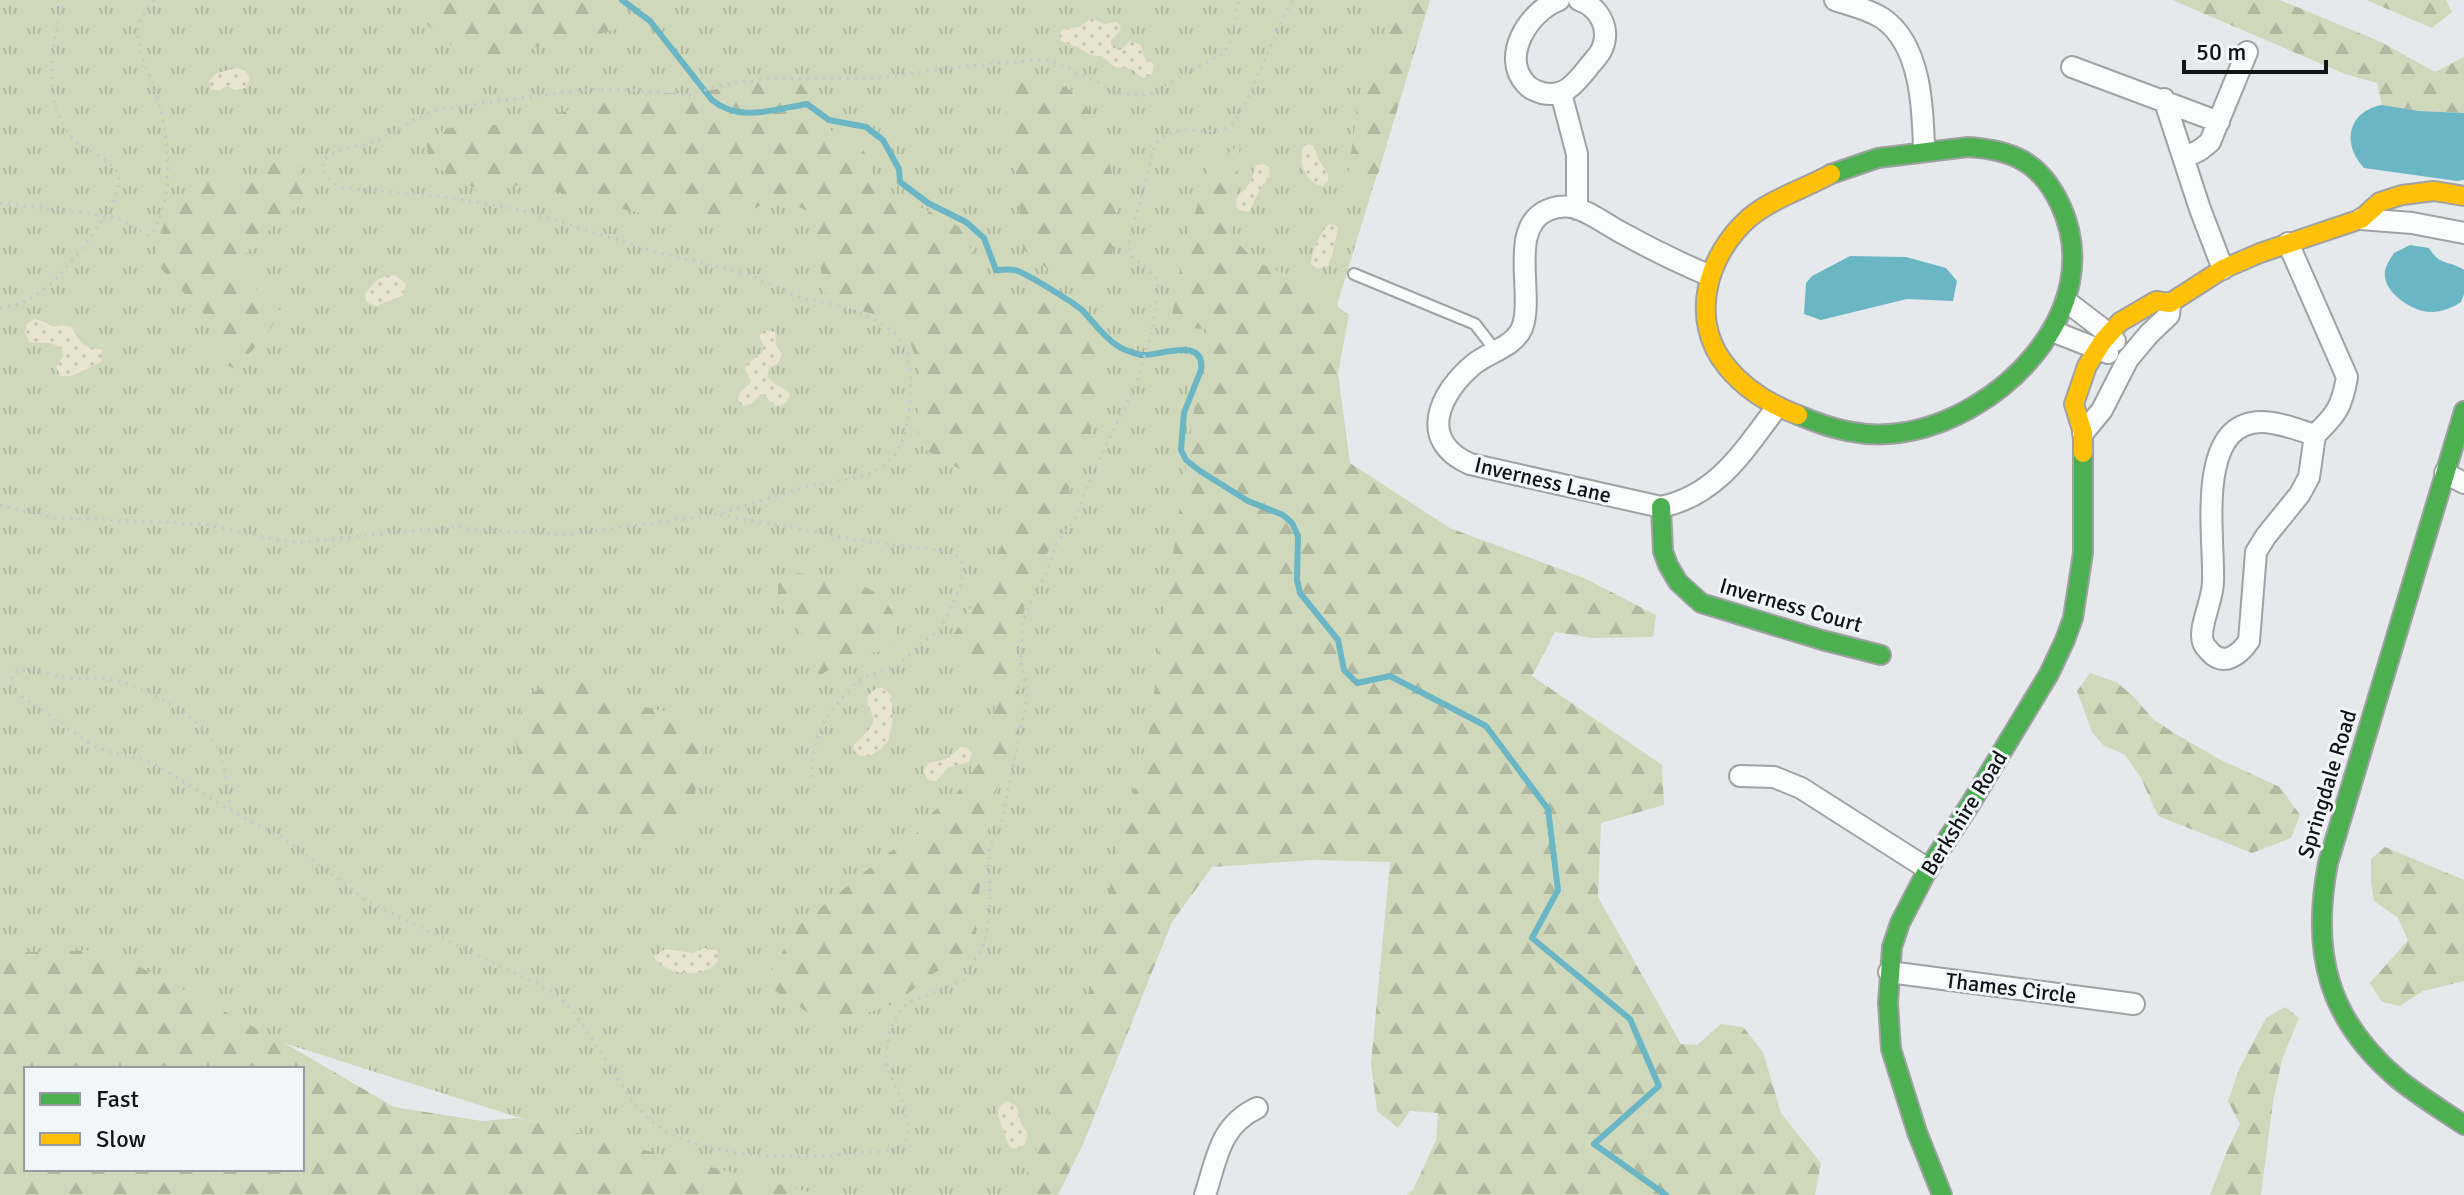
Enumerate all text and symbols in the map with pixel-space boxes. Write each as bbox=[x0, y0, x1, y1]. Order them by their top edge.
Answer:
scale bar bbox=[2184, 24, 2326, 74]
text: 50 m bbox=[2196, 37, 2246, 67]
street label: Inverness Lane bbox=[1472, 451, 1614, 509]
street label: Inverness Court bbox=[1717, 572, 1866, 638]
street label: Springdale Road bbox=[2292, 706, 2362, 862]
street label: Berkshire Road bbox=[1915, 746, 2013, 880]
street label: Thames Circle bbox=[1944, 967, 2078, 1009]
legend bbox=[24, 1067, 304, 1171]
text: Fast bbox=[96, 1084, 139, 1114]
text: Slow bbox=[96, 1124, 146, 1154]

